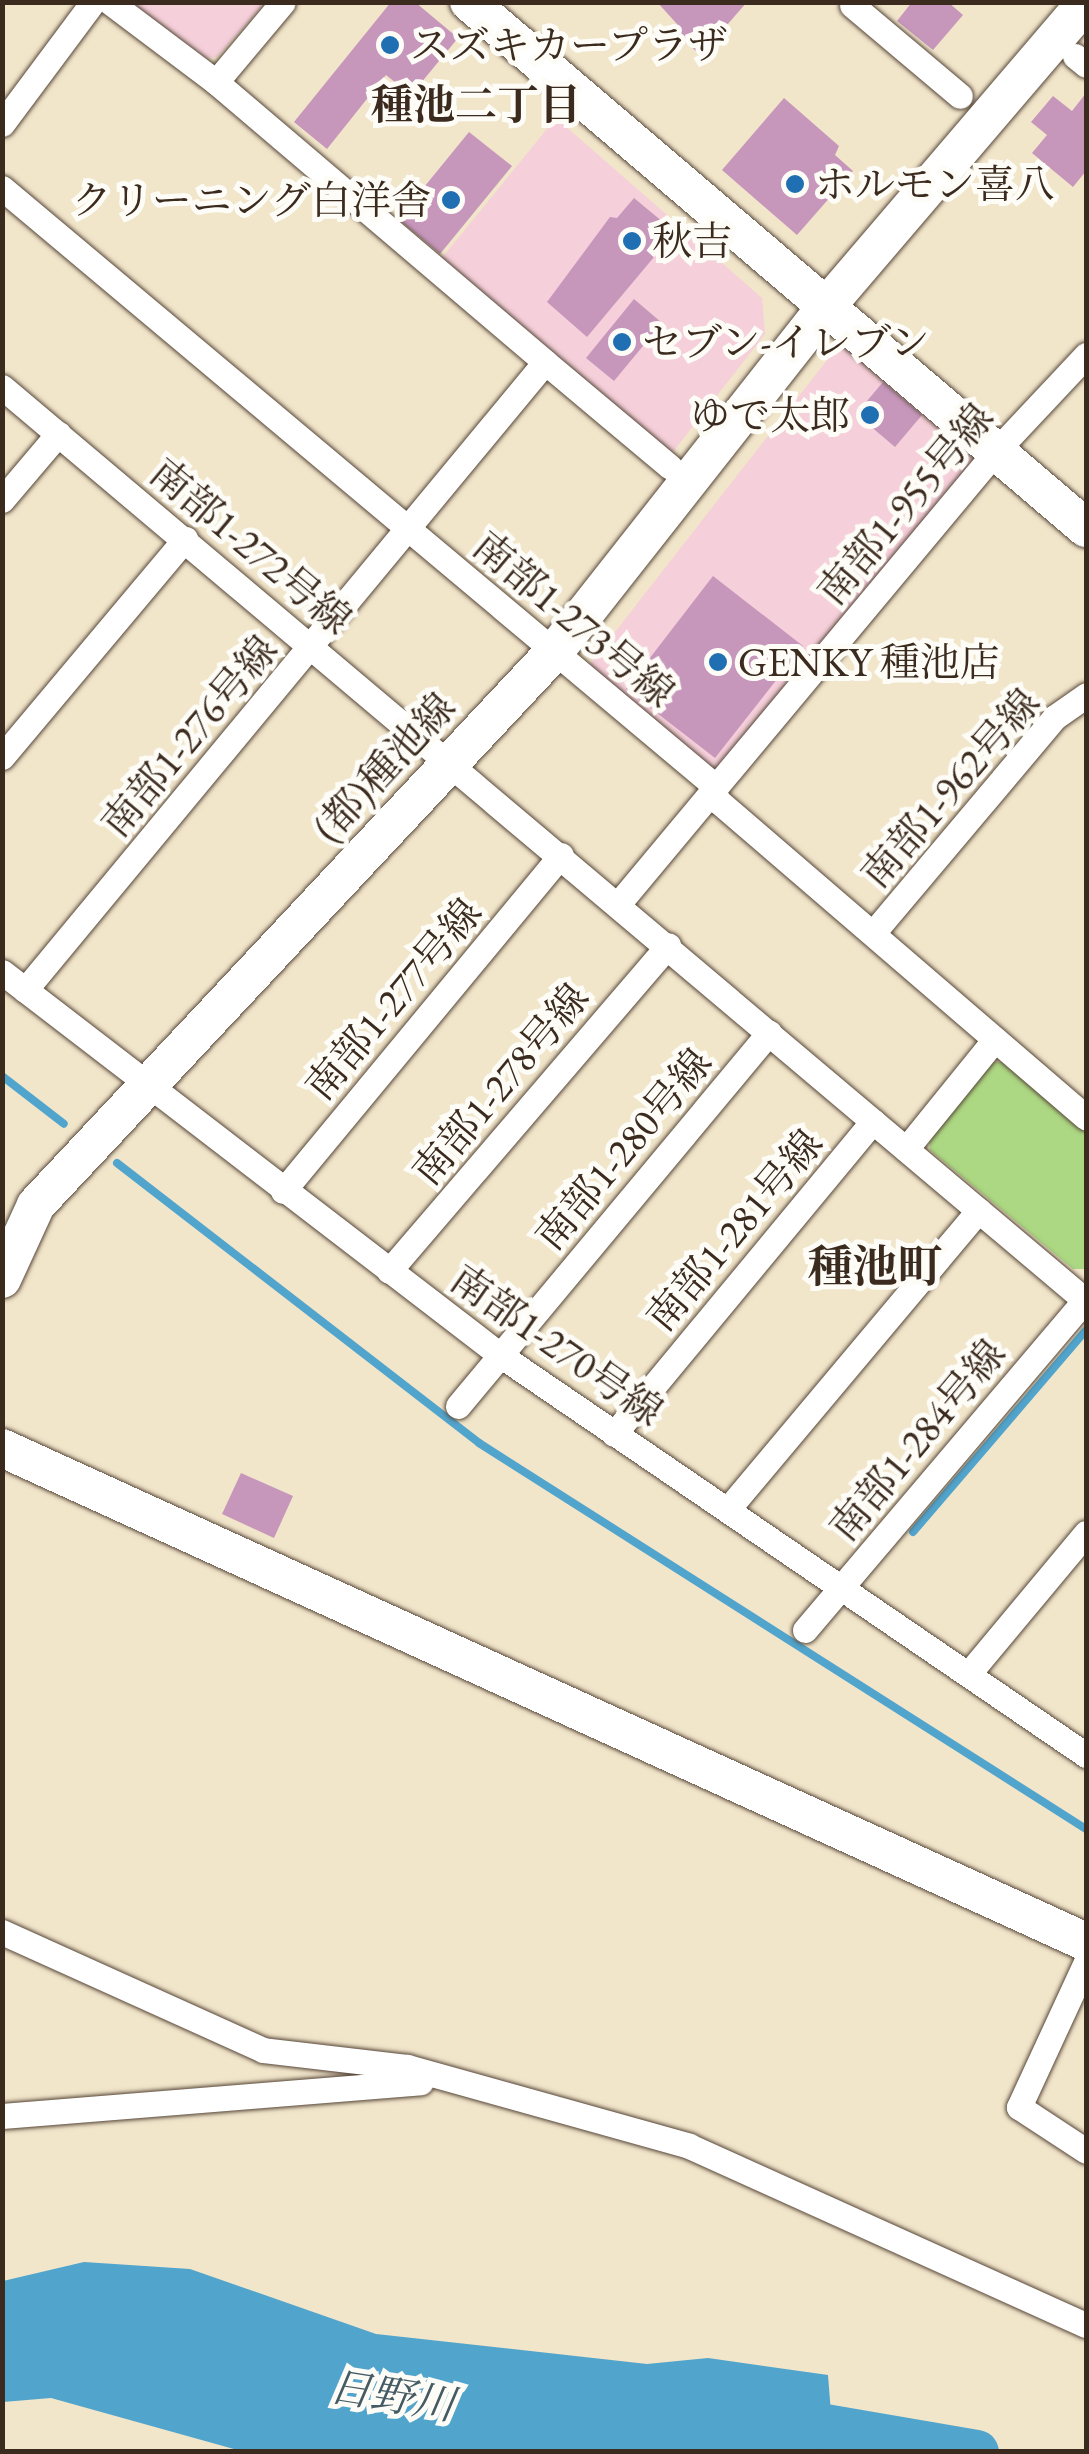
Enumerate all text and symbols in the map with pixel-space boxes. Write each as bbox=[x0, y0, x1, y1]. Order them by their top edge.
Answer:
place label: スズキカープラザ bbox=[410, 21, 730, 69]
marker: スズキカープラザ bbox=[379, 34, 401, 56]
district label: 種池二丁目 bbox=[371, 80, 581, 130]
place label: ホルモン喜八 bbox=[815, 160, 1055, 208]
marker: ホルモン喜八 bbox=[784, 173, 806, 195]
place label: クリーニング白洋舎 bbox=[71, 176, 431, 224]
marker: クリーニング白洋舎 bbox=[440, 189, 462, 211]
place label: 秋吉 bbox=[652, 217, 732, 265]
marker: 秋吉 bbox=[621, 230, 643, 252]
place label: セブン-イレブン bbox=[642, 318, 933, 366]
marker: セブン-イレブン bbox=[611, 331, 633, 353]
place label: ゆで太郎 bbox=[690, 391, 850, 439]
street label: 南部1-955号線 bbox=[807, 394, 1003, 614]
marker: ゆで太郎 bbox=[859, 404, 881, 426]
street label: 南部1-272号線 bbox=[141, 448, 361, 644]
street label: 南部1-273号線 bbox=[464, 521, 684, 717]
street label: 南部1-276号線 bbox=[91, 626, 287, 846]
place label: GENKY 種池店 bbox=[738, 638, 1000, 686]
marker: GENKY 種池店 bbox=[707, 651, 729, 673]
street label: 南部1-962号線 bbox=[851, 679, 1049, 897]
street label: (都)種池線 bbox=[303, 683, 465, 851]
street label: 南部1-277号線 bbox=[295, 889, 491, 1109]
street label: 南部1-278号線 bbox=[402, 974, 598, 1194]
street label: 南部1-280号線 bbox=[525, 1039, 721, 1259]
street label: 南部1-281号線 bbox=[636, 1120, 832, 1340]
district label: 種池町 bbox=[808, 1240, 942, 1294]
street label: 南部1-270号線 bbox=[442, 1254, 672, 1436]
street label: 南部1-284号線 bbox=[819, 1330, 1015, 1550]
water label: 日野川 bbox=[326, 2361, 458, 2431]

